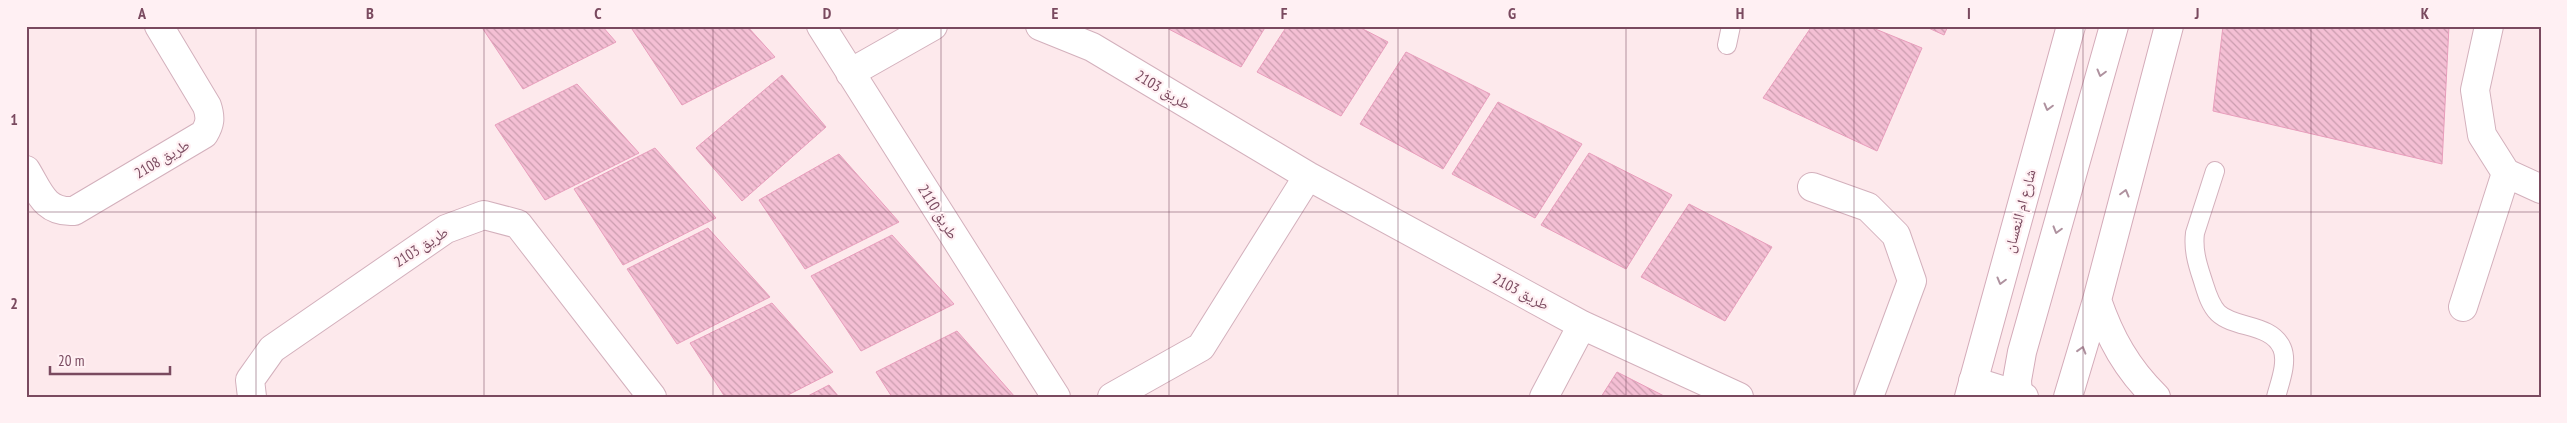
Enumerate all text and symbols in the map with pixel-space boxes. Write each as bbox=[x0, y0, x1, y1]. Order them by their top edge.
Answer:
text: A bbox=[137, 3, 147, 23]
text: B bbox=[366, 3, 374, 23]
text: C bbox=[594, 3, 602, 23]
text: D bbox=[823, 3, 832, 23]
text: E bbox=[1052, 3, 1059, 23]
text: F bbox=[1281, 3, 1288, 23]
text: G bbox=[1508, 3, 1516, 23]
text: H bbox=[1736, 3, 1744, 23]
text: I bbox=[1967, 3, 1971, 23]
text: J bbox=[2194, 3, 2199, 23]
text: K bbox=[2421, 3, 2430, 23]
street label: طريق 2103 bbox=[1132, 66, 1194, 114]
one-way arrow bbox=[2097, 69, 2107, 77]
one-way arrow bbox=[2044, 102, 2054, 111]
text: 1 bbox=[10, 109, 18, 129]
street label: طريق 2108 bbox=[131, 135, 193, 183]
street label: شارع ام النعسان bbox=[1999, 167, 2041, 255]
street label: طريق 2110 bbox=[913, 181, 963, 243]
one-way arrow bbox=[2119, 189, 2130, 198]
street label: طريق 2103 bbox=[390, 222, 452, 272]
one-way arrow bbox=[2052, 225, 2063, 234]
street label: طريق 2103 bbox=[1489, 269, 1553, 315]
one-way arrow bbox=[1996, 276, 2006, 284]
text: 2 bbox=[10, 293, 18, 313]
scale bar bbox=[50, 343, 170, 375]
one-way arrow bbox=[2077, 346, 2087, 355]
text: 20 m bbox=[58, 351, 84, 370]

